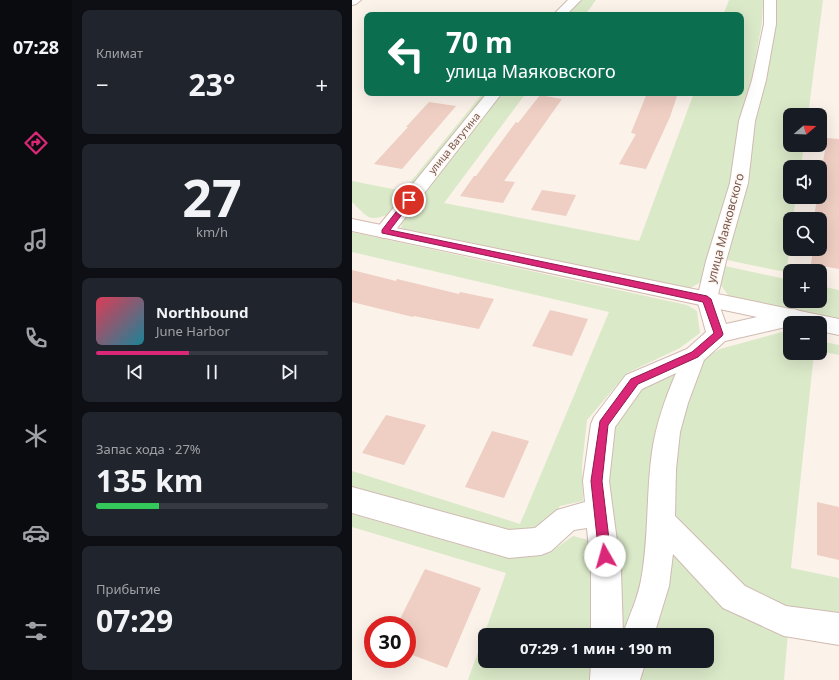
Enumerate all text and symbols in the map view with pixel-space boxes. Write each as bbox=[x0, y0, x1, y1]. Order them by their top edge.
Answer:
text: 70 m bbox=[446, 23, 513, 61]
icon: left bbox=[380, 28, 432, 80]
text: 07:28 bbox=[13, 35, 59, 59]
text: Климат bbox=[96, 44, 143, 62]
text: улица Маяковского bbox=[446, 59, 616, 83]
text: 23° bbox=[188, 64, 236, 105]
text: − bbox=[96, 69, 109, 99]
text: + bbox=[315, 69, 328, 99]
north arrow bbox=[783, 108, 827, 152]
map controls bbox=[783, 108, 827, 360]
street label: улица Ватутина bbox=[425, 109, 483, 177]
icon: directions bbox=[22, 129, 50, 157]
button: sound bbox=[783, 160, 827, 204]
text: 27 bbox=[182, 161, 242, 232]
street label: улица Маяковского bbox=[702, 171, 748, 285]
pin bbox=[392, 183, 426, 217]
icon: arrive bbox=[398, 189, 420, 211]
button: search bbox=[783, 212, 827, 256]
text: km/h bbox=[196, 223, 228, 241]
icon: music bbox=[22, 226, 50, 254]
button: + bbox=[783, 264, 827, 308]
text: Northbound bbox=[156, 302, 248, 322]
button: − bbox=[783, 316, 827, 360]
text: June Harbor bbox=[156, 322, 230, 340]
icon: phone bbox=[22, 324, 50, 352]
icon: previous bbox=[124, 361, 146, 383]
icon: pause bbox=[201, 361, 223, 383]
icon: next bbox=[278, 361, 300, 383]
icon: climate bbox=[22, 422, 50, 450]
text: Запас хода · 27% bbox=[96, 440, 201, 458]
text: 135 km bbox=[96, 460, 203, 501]
icon: car bbox=[22, 519, 50, 547]
position arrow bbox=[584, 535, 626, 577]
text: Прибытие bbox=[96, 580, 160, 598]
text: 07:29 bbox=[96, 600, 173, 641]
speed limit sign: 30 bbox=[364, 616, 416, 668]
icon: filters bbox=[22, 617, 50, 645]
text: 07:29 · 1 мин · 190 m bbox=[520, 638, 672, 658]

